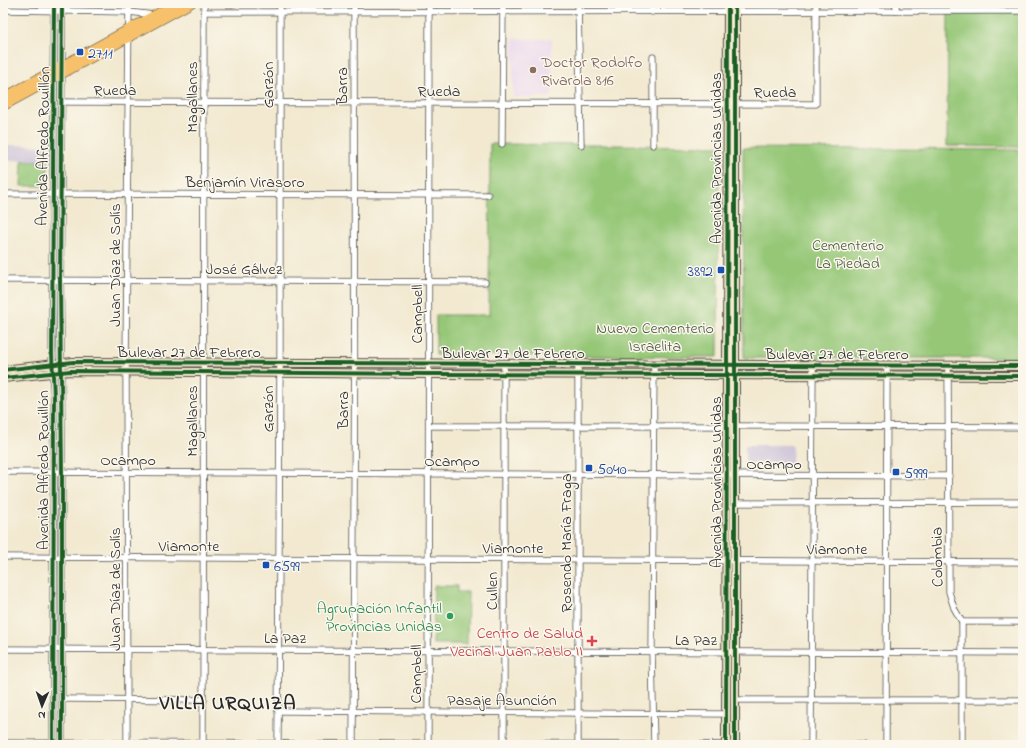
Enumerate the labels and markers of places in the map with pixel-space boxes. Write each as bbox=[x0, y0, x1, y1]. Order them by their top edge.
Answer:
place label: 2711 bbox=[88, 42, 113, 66]
marker: 2711 bbox=[75, 47, 85, 57]
place label: Doctor Rodolfo Rivarola 816 bbox=[540, 51, 642, 93]
marker: Doctor Rodolfo Rivarola 816 bbox=[528, 65, 538, 75]
place label: 3892 bbox=[688, 260, 713, 284]
marker: 3892 bbox=[716, 265, 726, 275]
place label: 5040 bbox=[597, 458, 627, 482]
place label: 5999 bbox=[904, 462, 928, 486]
marker: 5040 bbox=[584, 463, 594, 473]
marker: 5999 bbox=[891, 467, 901, 477]
place label: 6599 bbox=[274, 555, 300, 579]
marker: 6599 bbox=[261, 560, 271, 570]
place label: Agrupación Infantil Provincias Unidas bbox=[317, 597, 442, 639]
marker: Agrupación Infantil Provincias Unidas bbox=[445, 611, 455, 621]
place label: Centro de Salud Vecinal Juan Pablo II bbox=[449, 622, 583, 664]
marker: Centro de Salud Vecinal Juan Pablo II bbox=[586, 635, 598, 647]

